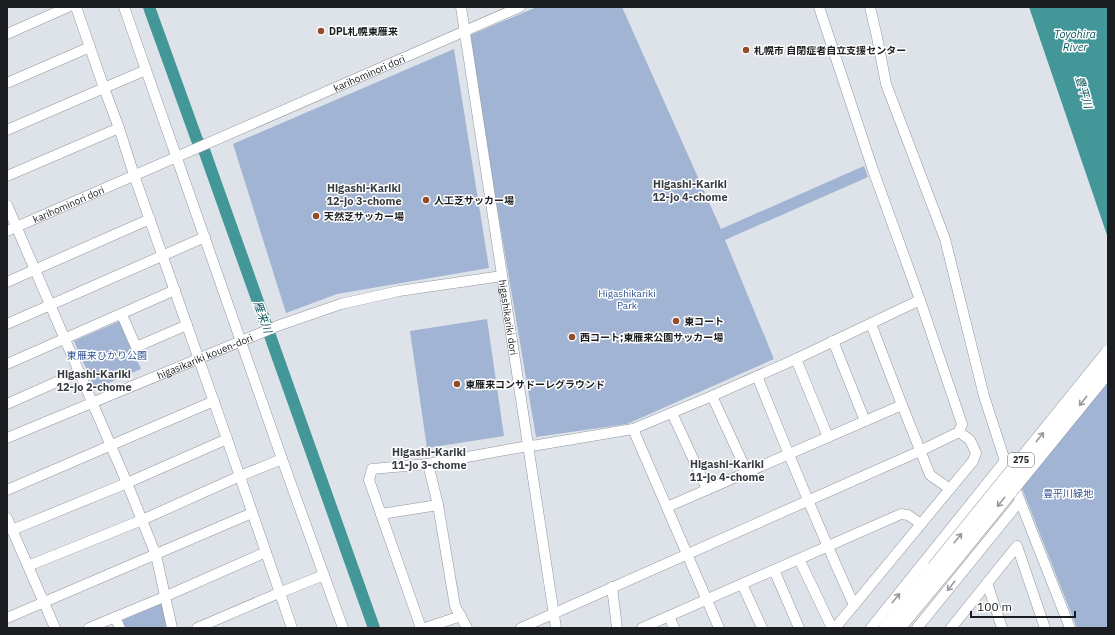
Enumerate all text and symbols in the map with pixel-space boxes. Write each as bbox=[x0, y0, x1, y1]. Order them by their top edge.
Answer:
place label: DPL札幌東雁来 bbox=[329, 25, 398, 38]
marker: DPL札幌東雁来 bbox=[316, 26, 326, 36]
water label: Toyohira River bbox=[1054, 27, 1096, 54]
place label: 札幌市 自閉症者自立支援センター bbox=[754, 44, 906, 57]
marker: 札幌市 自閉症者自立支援センター bbox=[741, 45, 751, 55]
street label: karihominori dori bbox=[331, 52, 407, 95]
water label: 豊平川 bbox=[1073, 74, 1096, 111]
district label: Higashi-Kariki 12-jo 4-chome bbox=[652, 177, 728, 204]
district label: Higashi-Kariki 12-jo 3-chome bbox=[326, 181, 402, 208]
street label: karihominori dori bbox=[31, 183, 106, 226]
place label: 人工芝サッカー場 bbox=[434, 194, 514, 207]
marker: 人工芝サッカー場 bbox=[421, 195, 431, 205]
place label: 天然芝サッカー場 bbox=[324, 210, 404, 223]
marker: 天然芝サッカー場 bbox=[311, 211, 321, 221]
street label: higashikariki dori bbox=[496, 279, 520, 356]
park label: Higashikariki Park bbox=[598, 287, 656, 312]
water label: 雁来川 bbox=[251, 299, 276, 336]
place label: 東コート bbox=[684, 315, 724, 328]
marker: 東コート bbox=[671, 316, 681, 326]
street label: higasikariki kouen-dori bbox=[155, 331, 255, 382]
place label: 西コート;東雁来公園サッカー場 bbox=[580, 331, 723, 344]
marker: 西コート;東雁来公園サッカー場 bbox=[567, 332, 577, 342]
park label: 東雁来ひかり公園 bbox=[67, 349, 147, 362]
district label: Higashi-Kariki 12-jo 2-chome bbox=[56, 367, 132, 394]
place label: 東雁来コンサドーレグラウンド bbox=[465, 378, 605, 391]
marker: 東雁来コンサドーレグラウンド bbox=[452, 379, 462, 389]
one-way arrow bbox=[1079, 396, 1088, 406]
one-way arrow bbox=[1036, 431, 1044, 442]
district label: Higashi-Kariki 11-jo 3-chome bbox=[391, 445, 467, 472]
road number: 275 bbox=[1008, 453, 1034, 467]
district label: Higashi-Kariki 11-jo 4-chome bbox=[689, 457, 765, 484]
park label: 豊平川緑地 bbox=[1043, 487, 1094, 500]
one-way arrow bbox=[997, 496, 1006, 507]
one-way arrow bbox=[954, 532, 963, 543]
one-way arrow bbox=[947, 580, 956, 591]
one-way arrow bbox=[891, 592, 900, 603]
scale bar bbox=[971, 593, 1075, 619]
text: 100 m bbox=[977, 599, 1012, 614]

